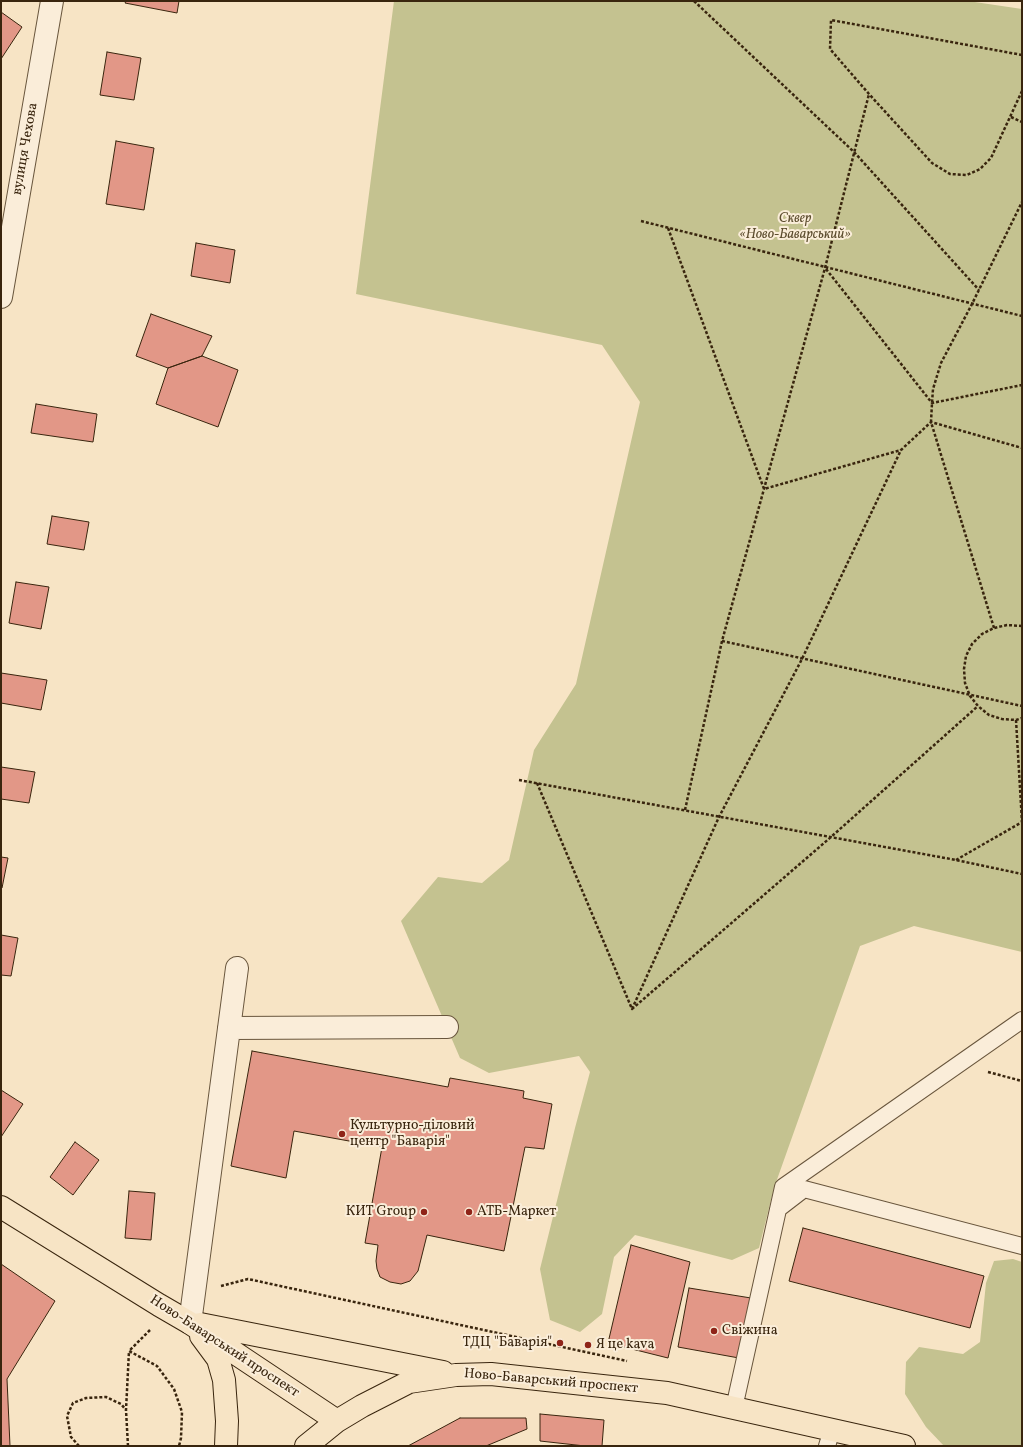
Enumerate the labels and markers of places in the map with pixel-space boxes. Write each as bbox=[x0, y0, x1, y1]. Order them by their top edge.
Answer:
place label: Культурно-діловий центр "Баварія" bbox=[350, 1118, 474, 1150]
marker: Культурно-діловий центр "Баварія" bbox=[337, 1129, 347, 1139]
place label: КИТ Group bbox=[346, 1204, 416, 1220]
place label: АТБ-Маркет bbox=[477, 1204, 556, 1220]
marker: КИТ Group bbox=[419, 1207, 429, 1217]
marker: АТБ-Маркет bbox=[464, 1207, 474, 1217]
place label: Свіжина bbox=[722, 1323, 778, 1339]
marker: Свіжина bbox=[709, 1326, 719, 1336]
place label: ТДЦ "Баварія" bbox=[463, 1335, 552, 1351]
place label: Я це kava bbox=[596, 1337, 654, 1353]
marker: ТДЦ "Баварія" bbox=[555, 1338, 565, 1348]
marker: Я це kava bbox=[583, 1340, 593, 1350]

